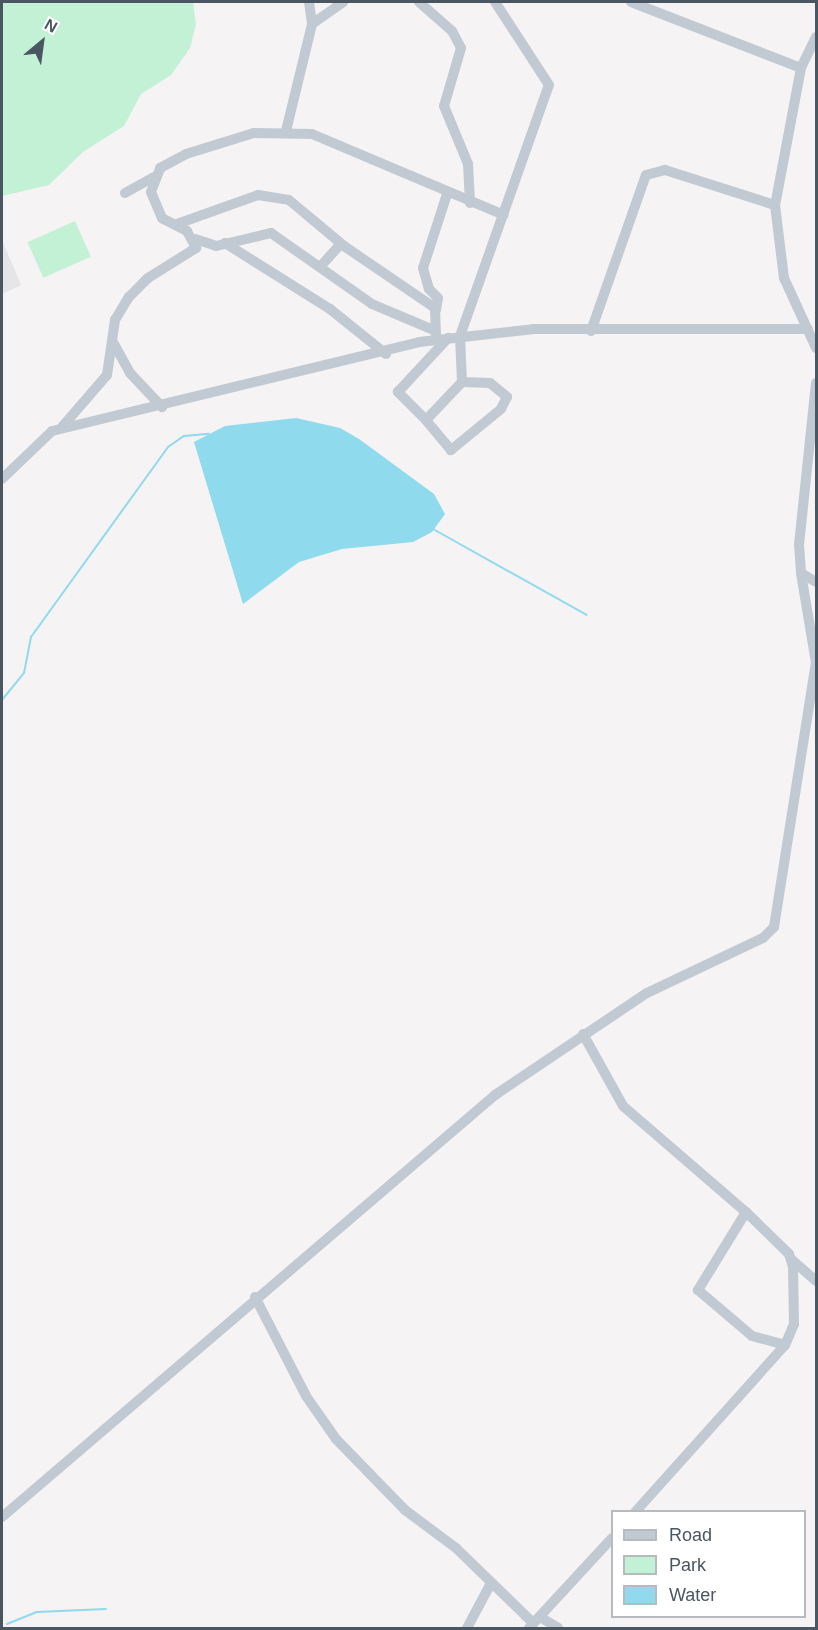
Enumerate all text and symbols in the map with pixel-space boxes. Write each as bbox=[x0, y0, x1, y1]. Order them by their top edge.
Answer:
north arrow bbox=[12, 12, 72, 72]
text: N bbox=[42, 16, 60, 36]
legend bbox=[611, 1510, 806, 1618]
text: Road bbox=[669, 1525, 712, 1545]
text: Park bbox=[669, 1555, 706, 1575]
text: Water bbox=[669, 1585, 716, 1605]

